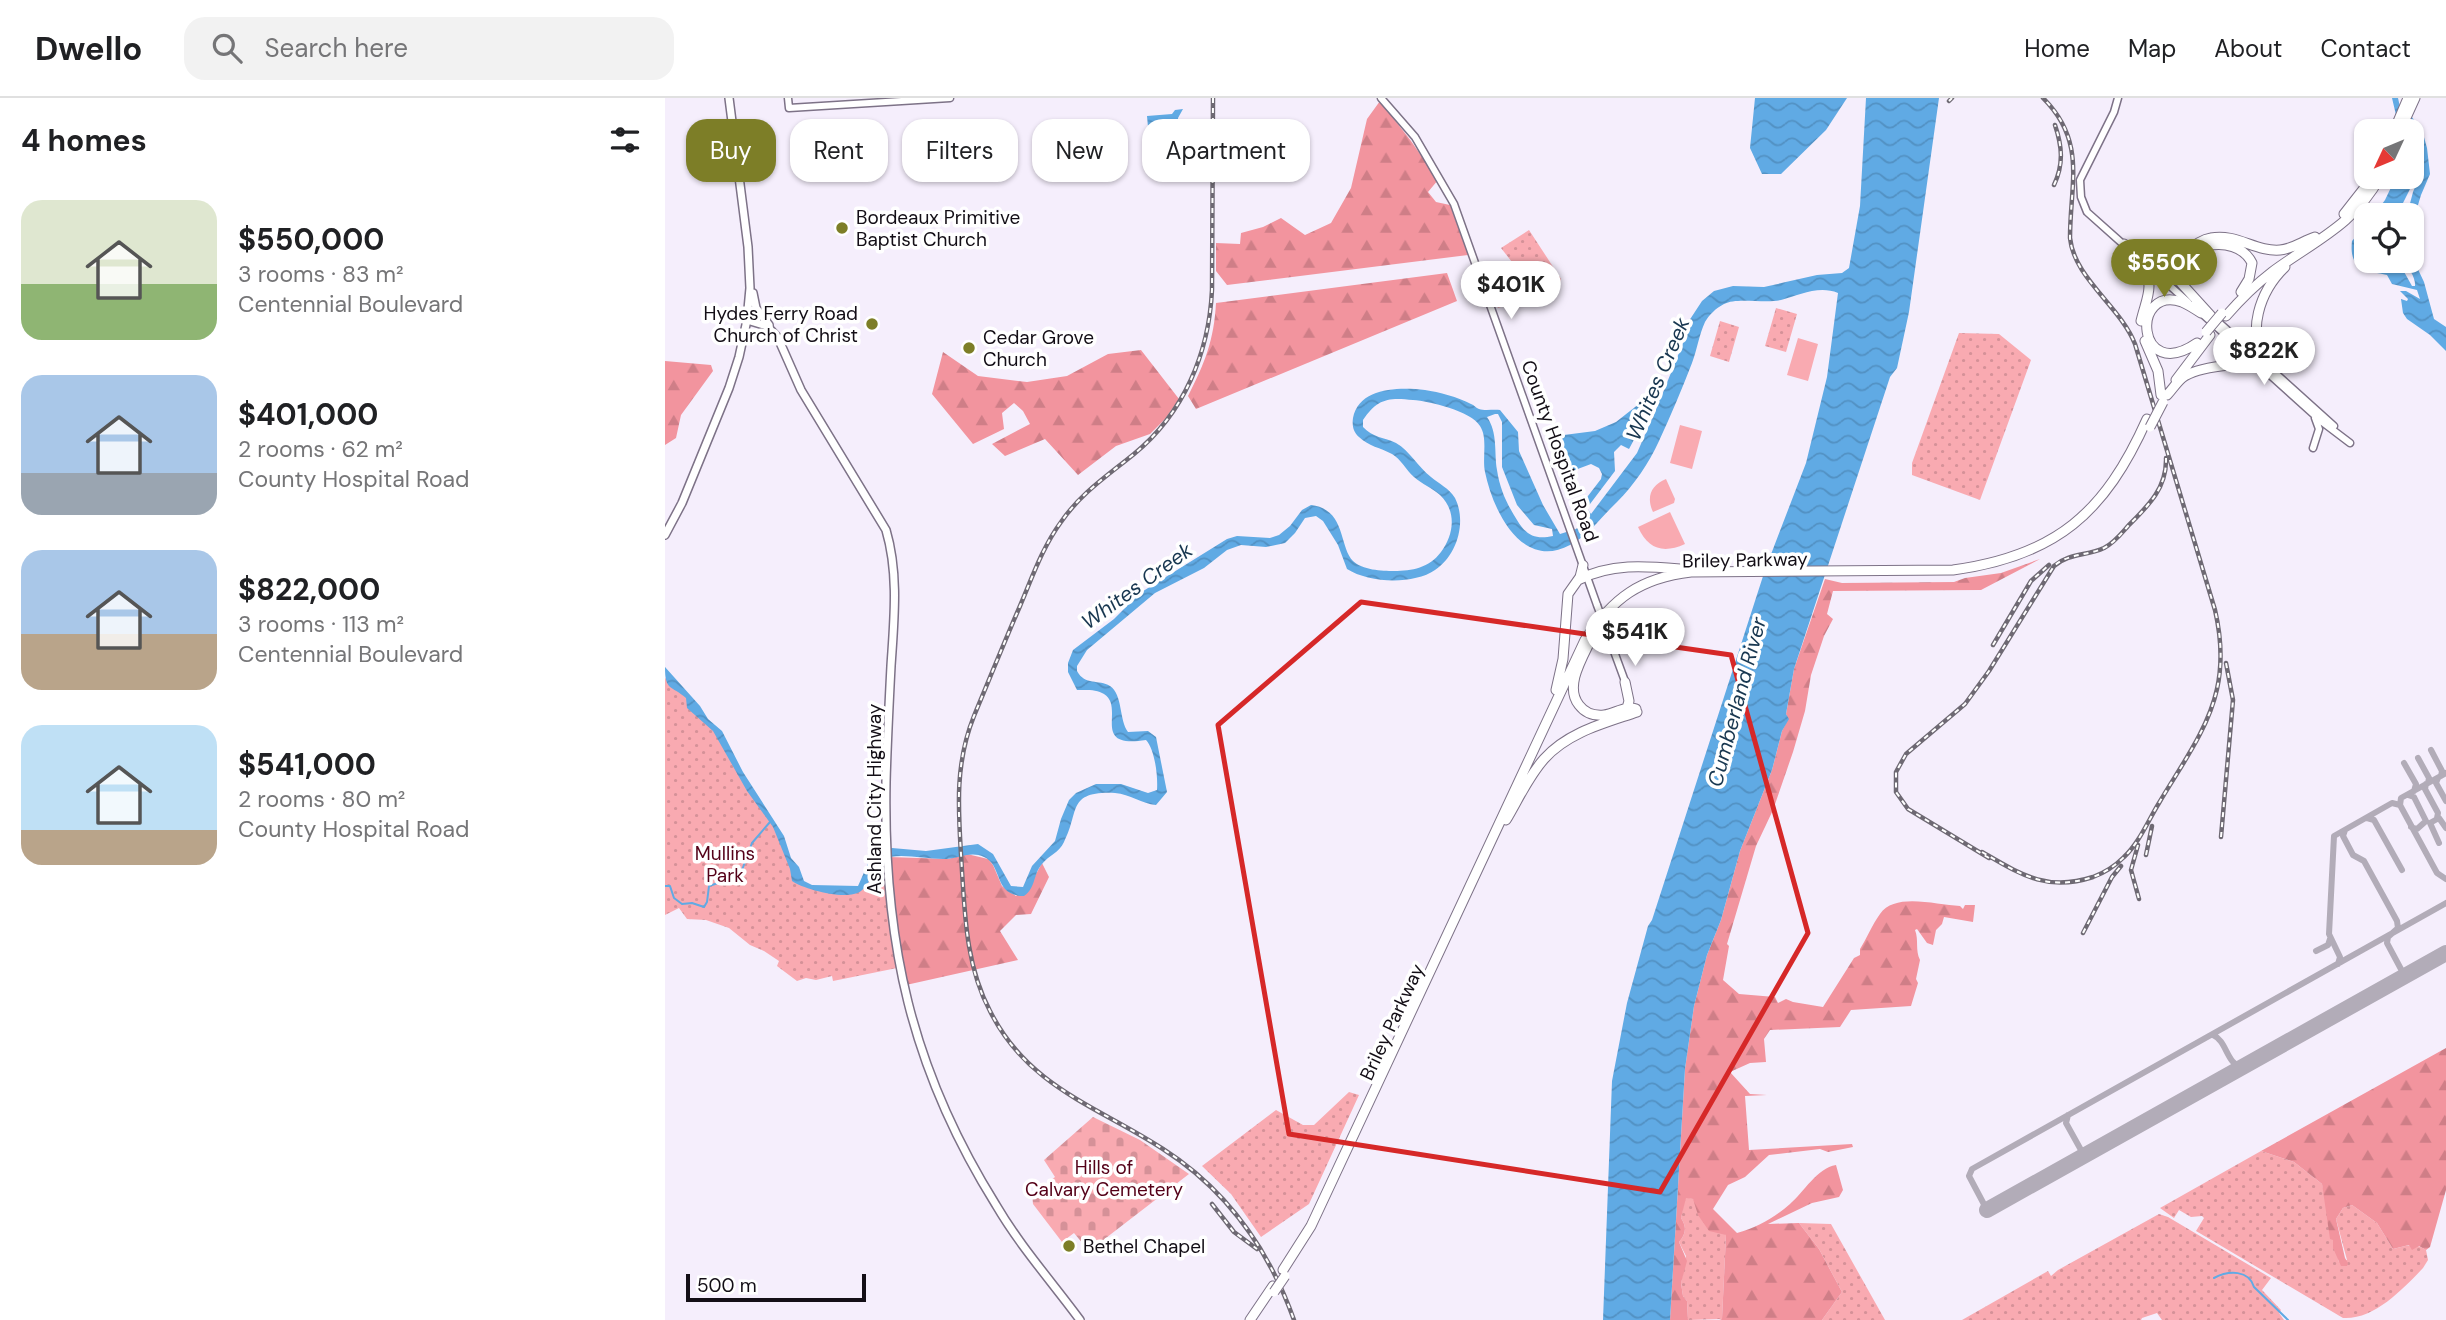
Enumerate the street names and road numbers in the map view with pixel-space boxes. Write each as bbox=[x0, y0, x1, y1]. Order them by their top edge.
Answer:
street label: County Hospital Road bbox=[1516, 357, 1604, 545]
street label: Briley Parkway bbox=[1682, 546, 1808, 574]
street label: Ashland City Highway bbox=[862, 703, 887, 894]
street label: Briley Parkway bbox=[1354, 959, 1430, 1084]

